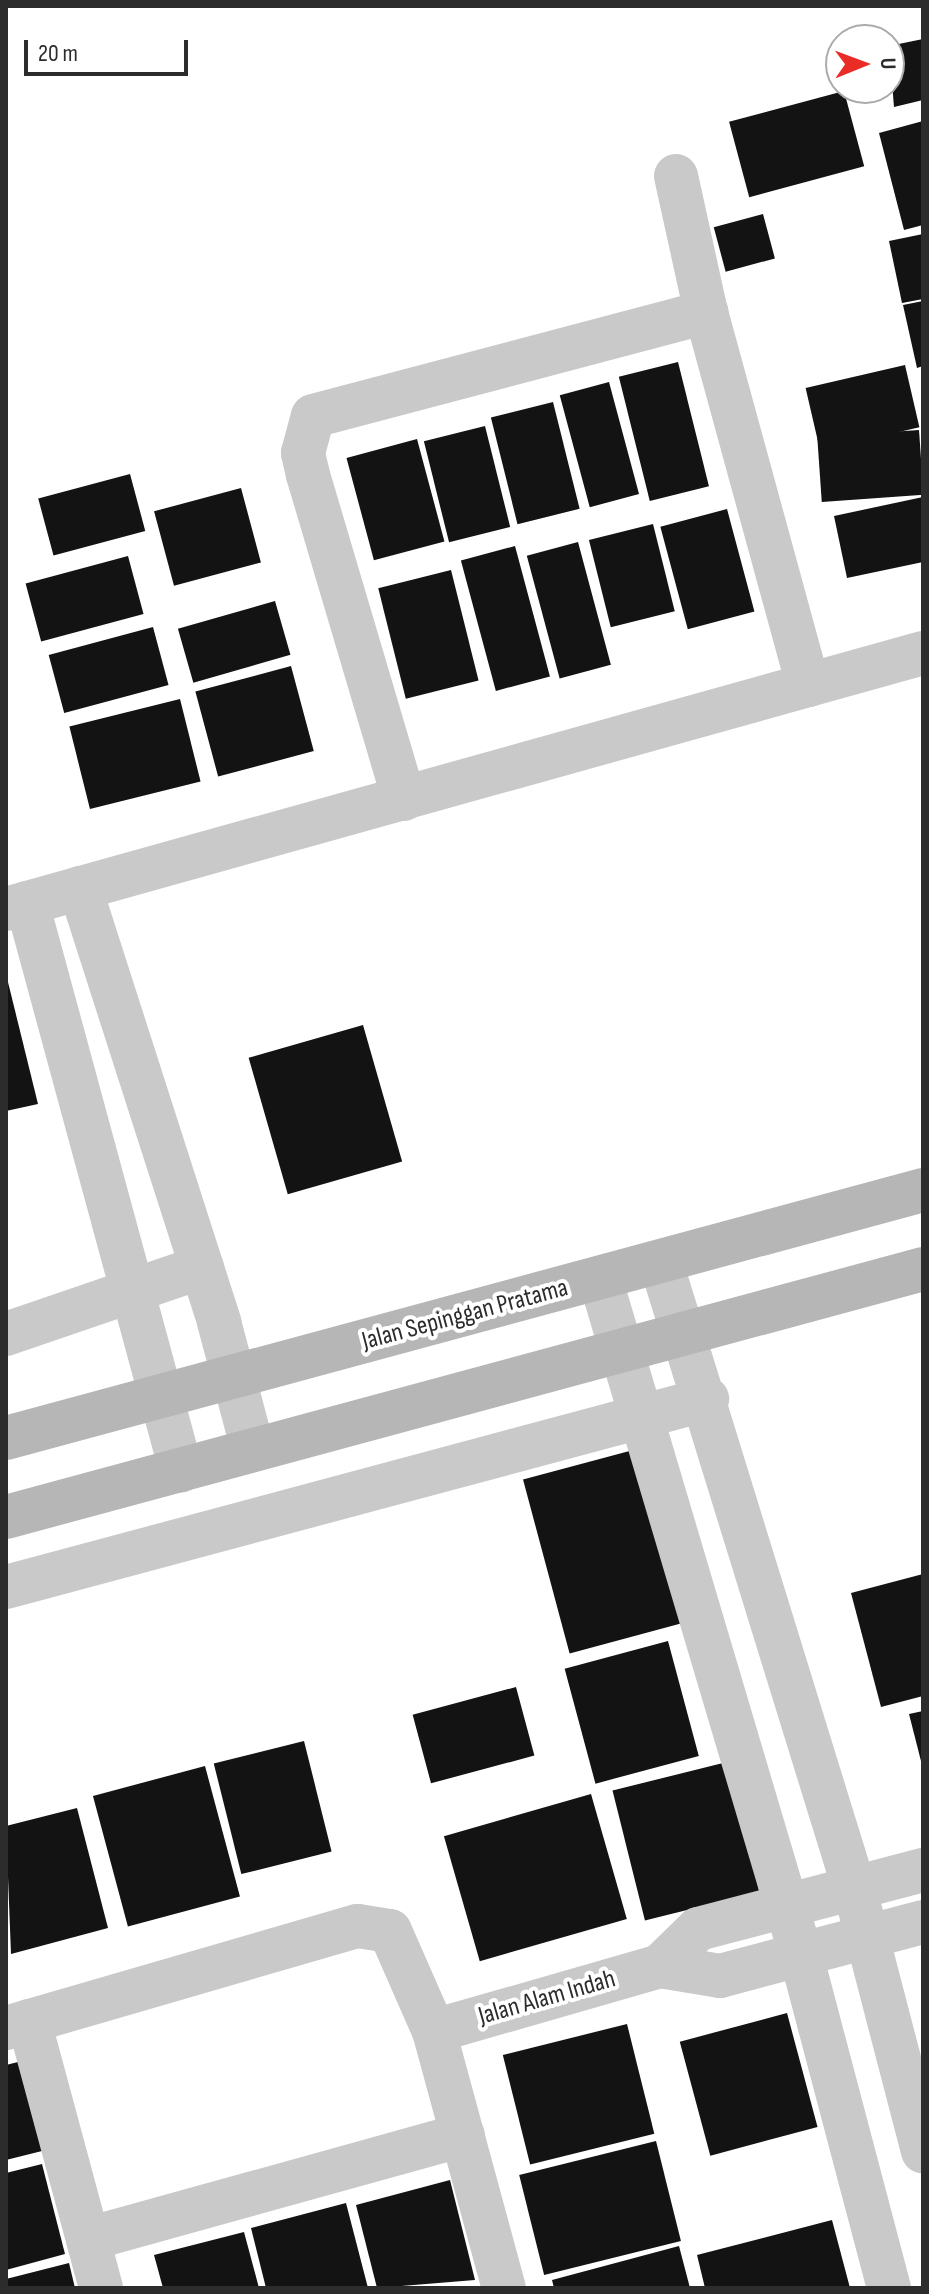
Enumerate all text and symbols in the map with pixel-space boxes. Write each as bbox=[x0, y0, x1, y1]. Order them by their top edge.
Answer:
scale bar bbox=[28, 24, 192, 74]
north arrow bbox=[825, 24, 905, 104]
text: 20 m bbox=[38, 39, 78, 68]
text: U bbox=[874, 58, 901, 70]
street label: Jalan Sepinggan Pratama bbox=[359, 1272, 571, 1358]
street label: Jalan Alam Indah bbox=[475, 1964, 619, 2032]

